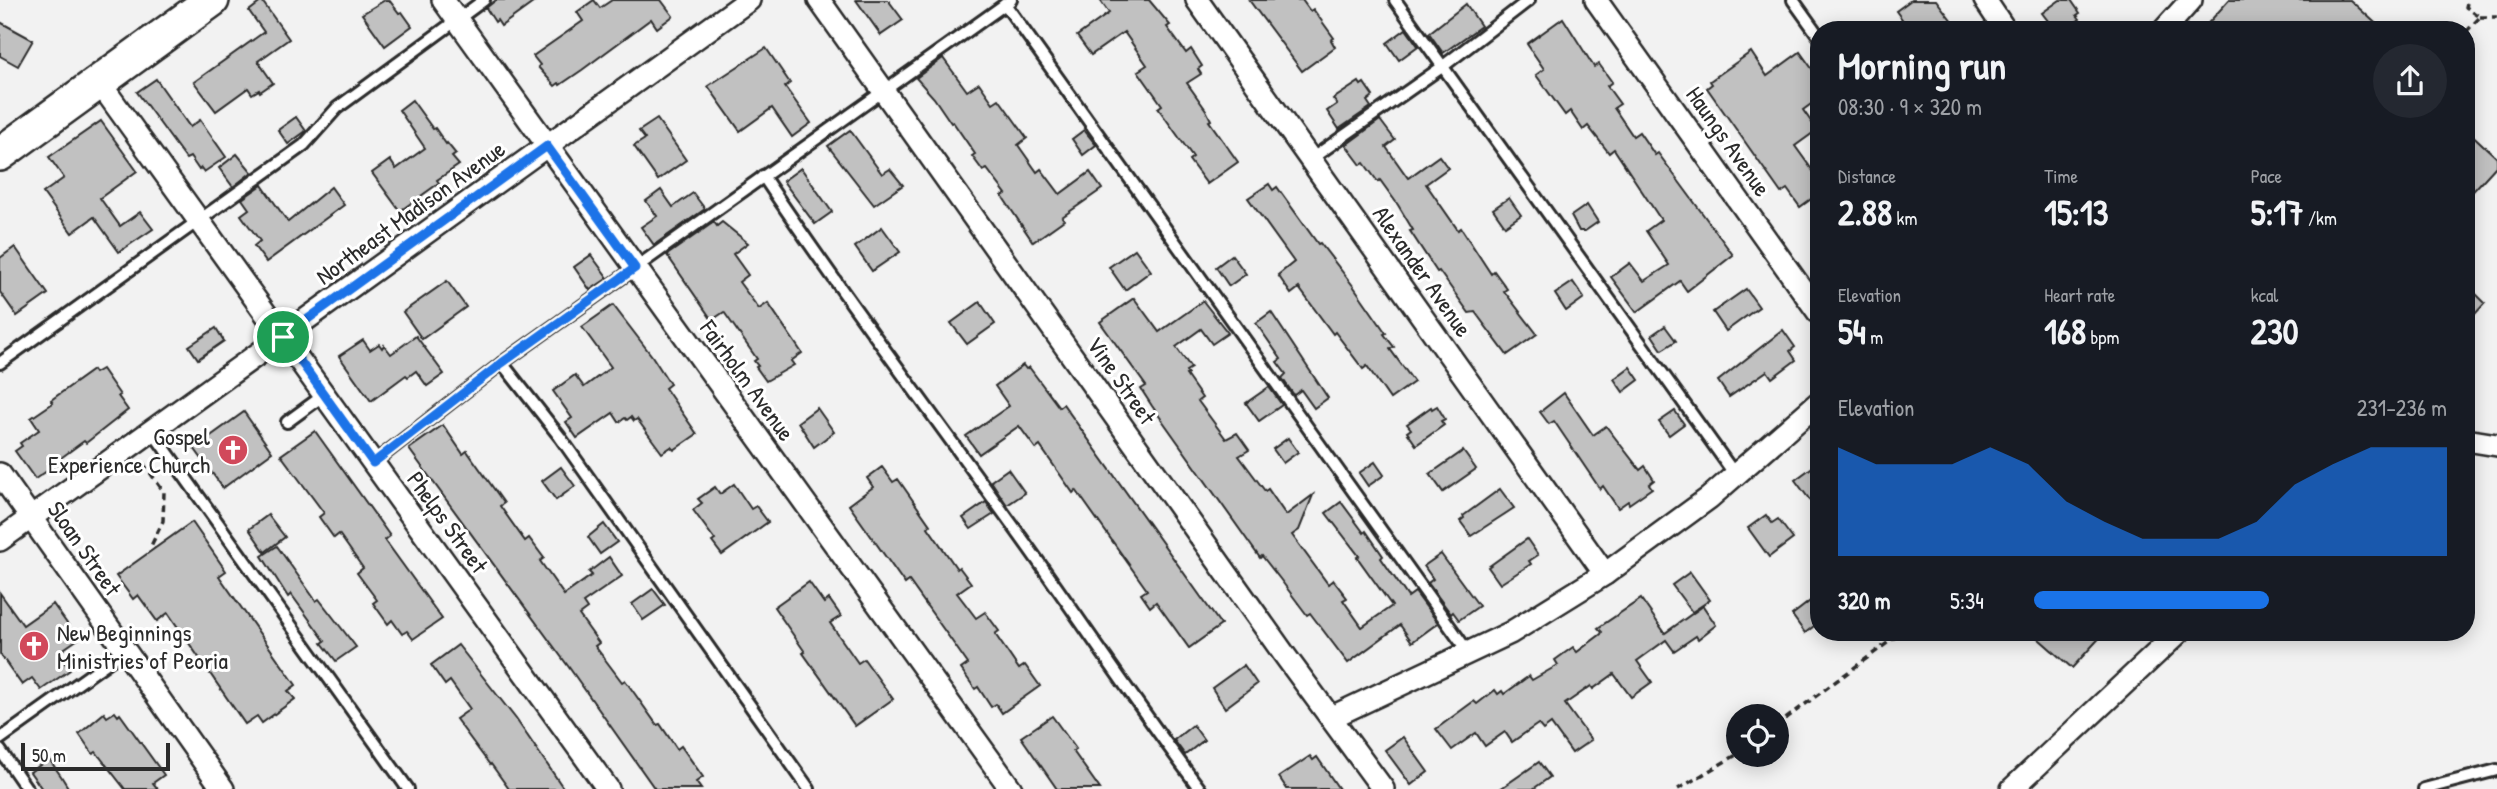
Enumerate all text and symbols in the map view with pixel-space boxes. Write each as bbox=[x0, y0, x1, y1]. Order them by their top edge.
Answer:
text: Morning run bbox=[1838, 39, 2006, 91]
button: share bbox=[2373, 44, 2447, 118]
street label: Haungs Avenue bbox=[1679, 80, 1779, 203]
text: 08:30 · 9 × 320 m bbox=[1838, 91, 1982, 122]
street label: Northeast Madison Avenue bbox=[309, 132, 511, 292]
text: Distance bbox=[1838, 163, 1896, 189]
text: Time bbox=[2044, 163, 2078, 189]
text: Pace bbox=[2251, 163, 2282, 189]
text: 2.88 bbox=[1838, 189, 1892, 236]
text: 15:13 bbox=[2044, 189, 2108, 236]
text: 5:17 bbox=[2251, 189, 2304, 236]
street label: Alexander Avenue bbox=[1366, 199, 1480, 343]
text: km bbox=[1892, 205, 1917, 231]
text: /km bbox=[2304, 205, 2337, 231]
text: Elevation bbox=[1838, 282, 1901, 308]
text: Heart rate bbox=[2044, 282, 2115, 308]
text: kcal bbox=[2251, 282, 2278, 308]
pin bbox=[253, 307, 313, 367]
text: 54 bbox=[1838, 308, 1866, 355]
text: 168 bbox=[2044, 308, 2086, 355]
text: 230 bbox=[2251, 308, 2298, 355]
street label: Fairholm Avenue bbox=[693, 312, 803, 447]
icon: arrive bbox=[264, 318, 302, 356]
text: m bbox=[1866, 324, 1883, 350]
text: bpm bbox=[2086, 324, 2119, 350]
street label: Vine Street bbox=[1080, 330, 1164, 431]
text: Elevation bbox=[1838, 392, 1914, 423]
text: 231–236 m bbox=[2357, 392, 2447, 423]
place label: Gospel Experience Church bbox=[48, 420, 211, 480]
church icon: Gospel Experience Church bbox=[216, 433, 250, 467]
street label: Phelps Street bbox=[400, 465, 496, 580]
street label: Sloan Street bbox=[41, 494, 130, 602]
text: 320 m bbox=[1838, 585, 1890, 616]
text: 5:34 bbox=[1950, 585, 1984, 616]
place label: New Beginnings Ministries of Peoria bbox=[57, 616, 228, 676]
church icon: New Beginnings Ministries of Peoria bbox=[17, 629, 51, 663]
map controls bbox=[1726, 704, 1789, 767]
button: locate bbox=[1726, 704, 1789, 767]
scale bar bbox=[21, 740, 170, 772]
text: 50 m bbox=[32, 742, 66, 768]

